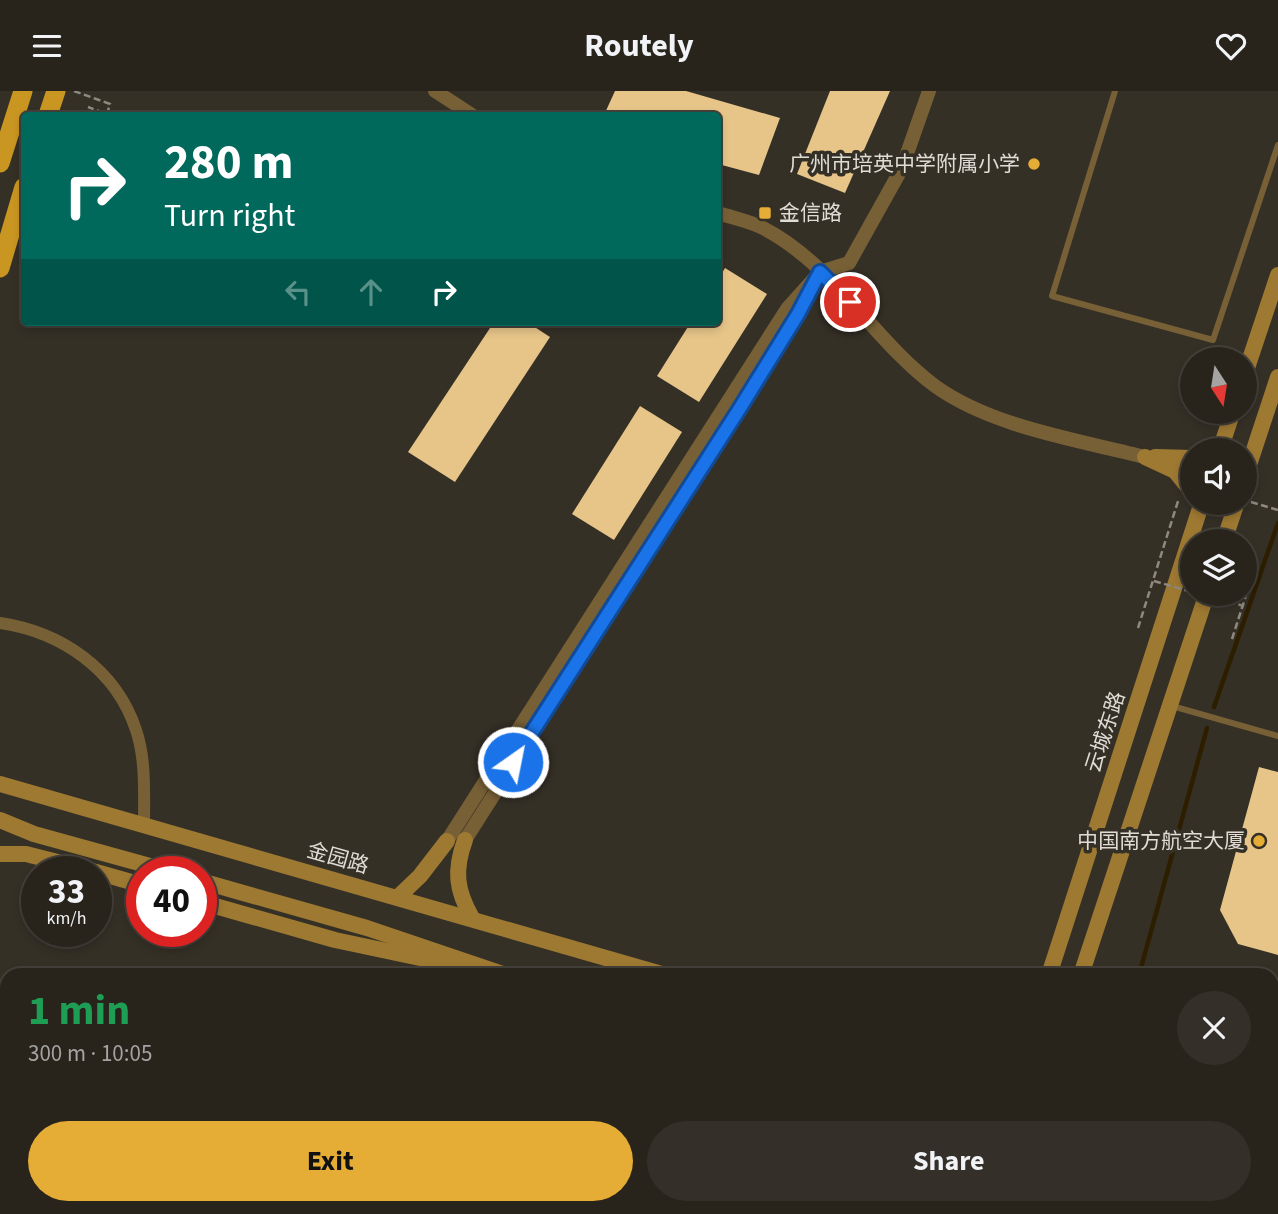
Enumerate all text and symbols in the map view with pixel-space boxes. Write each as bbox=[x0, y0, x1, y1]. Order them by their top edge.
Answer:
text: Routely bbox=[584, 23, 694, 69]
icon: menu bbox=[28, 27, 66, 65]
icon: heart bbox=[1212, 27, 1250, 65]
text: 280 m bbox=[164, 128, 293, 198]
icon: right bbox=[49, 140, 140, 231]
place label: 广州市培英中学附属小学 bbox=[789, 149, 1020, 179]
marker: 广州市培英中学附属小学 bbox=[1026, 156, 1042, 172]
text: Turn right bbox=[164, 193, 295, 239]
place label: 金信路 bbox=[779, 198, 842, 228]
marker: 金信路 bbox=[757, 205, 773, 221]
pin bbox=[820, 272, 880, 332]
icon: left bbox=[279, 273, 317, 311]
icon: ahead bbox=[352, 273, 390, 311]
icon: right bbox=[425, 273, 463, 311]
icon: arrive bbox=[831, 283, 869, 321]
north arrow bbox=[1180, 347, 1256, 423]
map controls bbox=[1180, 347, 1257, 606]
button: sound bbox=[1180, 438, 1257, 515]
button: layers bbox=[1180, 529, 1257, 606]
street label: 云城东路 bbox=[1078, 687, 1132, 777]
position arrow bbox=[476, 725, 550, 799]
place label: 中国南方航空大厦 bbox=[1077, 826, 1245, 856]
marker: 中国南方航空大厦 bbox=[1251, 833, 1267, 849]
street label: 金园路 bbox=[304, 835, 372, 881]
speed limit sign: 40 bbox=[126, 856, 217, 947]
text: 33 bbox=[48, 867, 85, 917]
text: km/h bbox=[47, 906, 86, 931]
text: 1 min bbox=[28, 981, 130, 1041]
button: close bbox=[1177, 991, 1251, 1065]
text: 300 m · 10:05 bbox=[28, 1037, 152, 1070]
button: Exit bbox=[28, 1121, 633, 1201]
button: Share bbox=[647, 1121, 1251, 1201]

